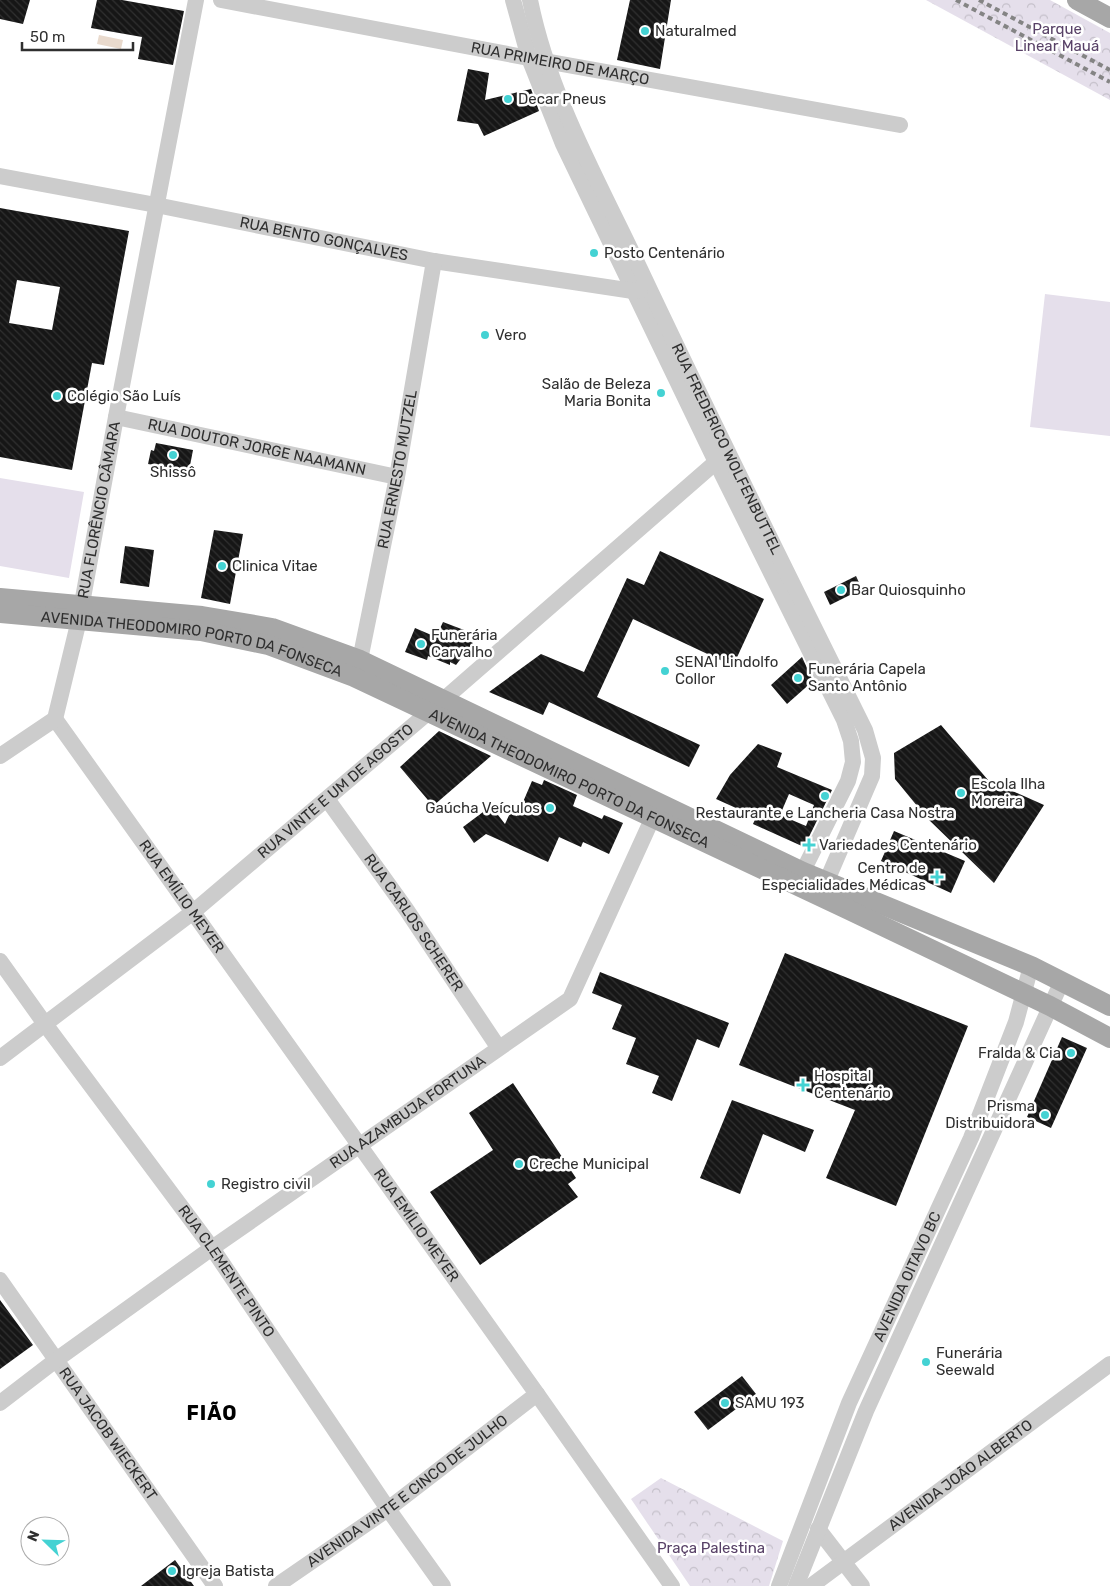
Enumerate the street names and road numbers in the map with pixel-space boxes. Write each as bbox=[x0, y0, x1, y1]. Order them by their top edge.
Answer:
street label: RUA PRIMEIRO DE MARÇO bbox=[469, 38, 651, 89]
street label: RUA BENTO GONÇALVES bbox=[238, 213, 410, 265]
street label: RUA FREDERICO WOLFENBUTTEL bbox=[668, 340, 786, 558]
street label: RUA ERNESTO MUTZEL bbox=[374, 388, 421, 550]
street label: RUA DOUTOR JORGE NAAMANN bbox=[146, 415, 368, 479]
street label: RUA FLORÊNCIO CÂMARA bbox=[74, 420, 124, 600]
street label: AVENIDA THEODOMIRO PORTO DA FONSECA bbox=[40, 608, 345, 681]
street label: AVENIDA THEODOMIRO PORTO DA FONSECA bbox=[426, 705, 712, 852]
street label: RUA VINTE E UM DE AGOSTO bbox=[254, 720, 417, 862]
street label: RUA EMÍLIO MEYER bbox=[135, 836, 228, 957]
street label: RUA CARLOS SCHERER bbox=[360, 850, 467, 995]
street label: RUA AZAMBUJA FORTUNA bbox=[326, 1052, 489, 1172]
street label: RUA EMÍLIO MEYER bbox=[370, 1165, 463, 1285]
street label: RUA CLEMENTE PINTO bbox=[174, 1202, 278, 1341]
street label: AVENIDA OITAVO BC bbox=[870, 1209, 945, 1344]
street label: RUA JACOB WIECKERT bbox=[55, 1364, 161, 1504]
street label: AVENIDA VINTE E CINCO DE JULHO bbox=[303, 1411, 511, 1571]
street label: AVENIDA JOÃO ALBERTO bbox=[885, 1416, 1036, 1535]

